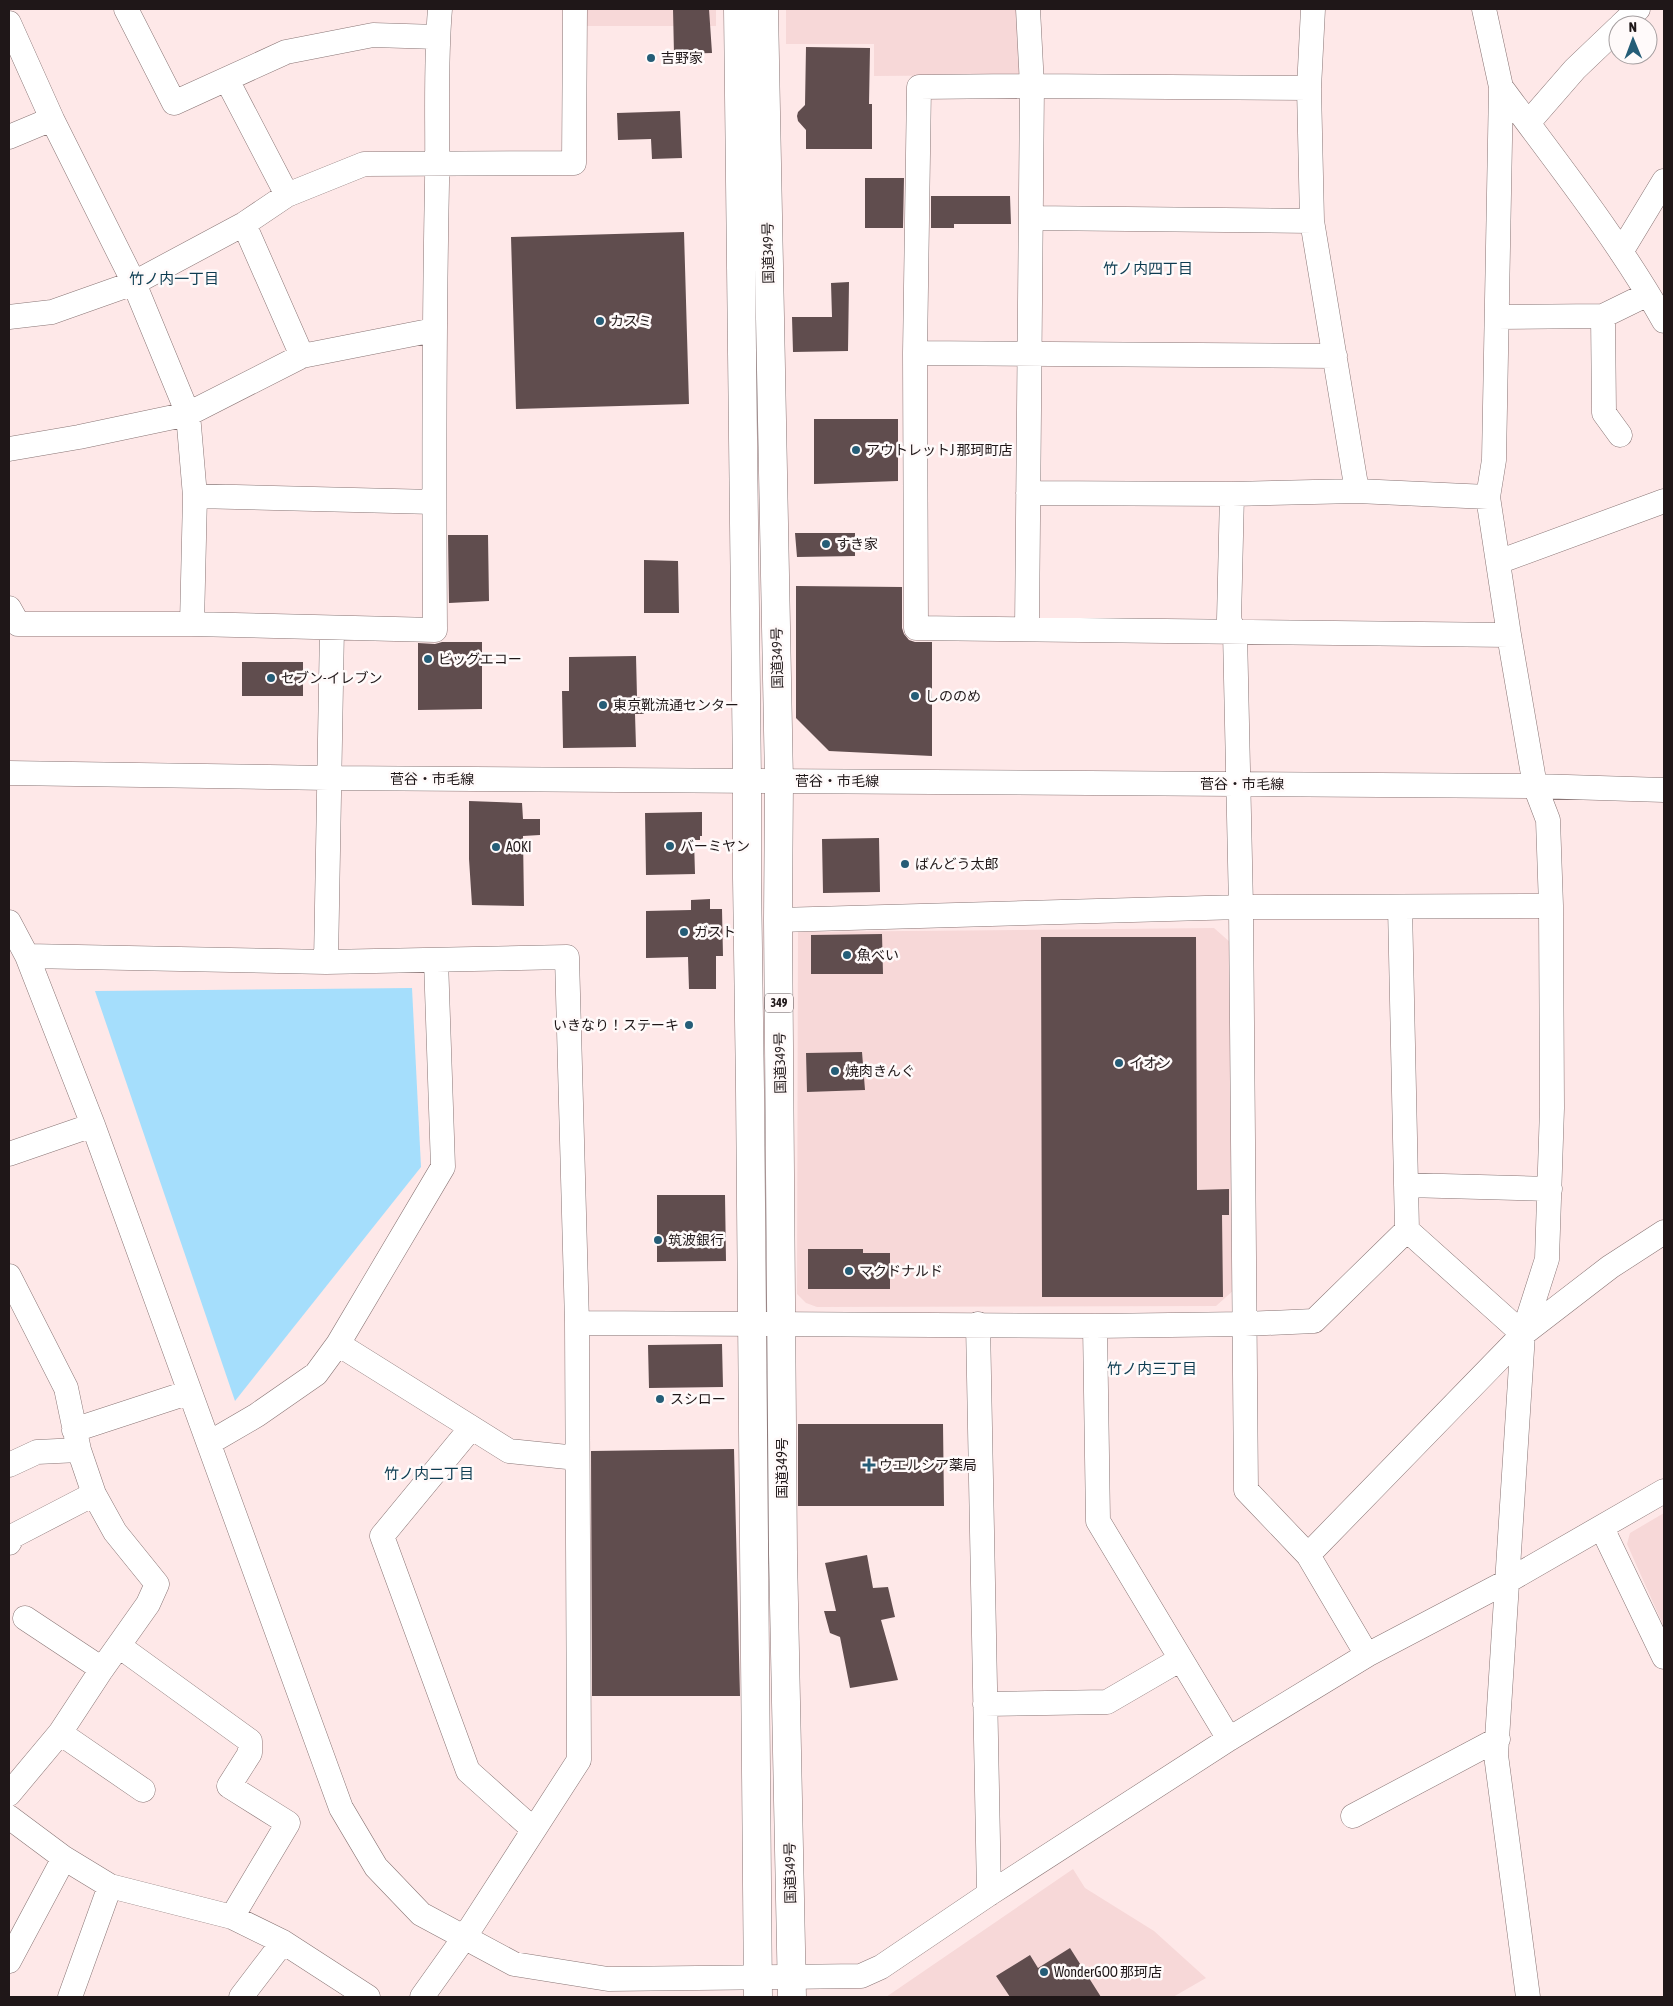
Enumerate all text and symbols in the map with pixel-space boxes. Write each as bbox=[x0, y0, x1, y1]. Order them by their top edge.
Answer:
north arrow bbox=[1608, 15, 1658, 65]
text: N bbox=[1629, 19, 1637, 35]
place label: 吉野家 bbox=[661, 50, 703, 66]
marker: 吉野家 bbox=[645, 52, 657, 64]
street label: 国道349号 bbox=[759, 222, 777, 284]
district label: 竹ノ内四丁目 bbox=[1103, 260, 1193, 277]
district label: 竹ノ内一丁目 bbox=[129, 270, 219, 287]
place label: カスミ bbox=[610, 313, 652, 329]
marker: カスミ bbox=[594, 315, 606, 327]
place label: アウトレットJ 那珂町店 bbox=[866, 442, 1012, 458]
marker: アウトレットJ 那珂町店 bbox=[850, 444, 862, 456]
place label: すき家 bbox=[836, 536, 878, 552]
marker: すき家 bbox=[820, 538, 832, 550]
street label: 国道349号 bbox=[768, 627, 786, 689]
place label: ビッグエコー bbox=[438, 651, 522, 667]
marker: ビッグエコー bbox=[422, 653, 434, 665]
place label: セブン-イレブン bbox=[281, 670, 383, 686]
marker: セブン-イレブン bbox=[265, 672, 277, 684]
place label: しののめ bbox=[925, 688, 981, 704]
marker: しののめ bbox=[909, 690, 921, 702]
place label: 東京靴流通センター bbox=[613, 697, 739, 713]
marker: 東京靴流通センター bbox=[597, 699, 609, 711]
street label: 菅谷・市毛線 bbox=[390, 771, 474, 787]
street label: 菅谷・市毛線 bbox=[795, 773, 879, 789]
street label: 菅谷・市毛線 bbox=[1200, 776, 1284, 792]
place label: バーミヤン bbox=[680, 838, 750, 854]
place label: AOKI bbox=[506, 839, 531, 855]
marker: バーミヤン bbox=[664, 840, 676, 852]
marker: AOKI bbox=[490, 841, 502, 853]
place label: ばんどう太郎 bbox=[915, 856, 999, 872]
marker: ばんどう太郎 bbox=[899, 858, 911, 870]
place label: ガスト bbox=[694, 924, 736, 940]
marker: ガスト bbox=[678, 926, 690, 938]
place label: 魚べい bbox=[857, 947, 899, 963]
marker: 魚べい bbox=[841, 949, 853, 961]
road number: 349 bbox=[765, 994, 793, 1012]
place label: いきなり！ステーキ bbox=[553, 1017, 679, 1033]
marker: いきなり！ステーキ bbox=[683, 1019, 695, 1031]
street label: 国道349号 bbox=[771, 1032, 789, 1094]
place label: イオン bbox=[1129, 1055, 1171, 1071]
marker: イオン bbox=[1113, 1057, 1125, 1069]
place label: 焼肉きんぐ bbox=[845, 1063, 915, 1079]
marker: 焼肉きんぐ bbox=[829, 1065, 841, 1077]
place label: 筑波銀行 bbox=[668, 1232, 724, 1248]
marker: 筑波銀行 bbox=[652, 1234, 664, 1246]
place label: マクドナルド bbox=[859, 1263, 943, 1279]
marker: マクドナルド bbox=[843, 1265, 855, 1277]
district label: 竹ノ内三丁目 bbox=[1107, 1360, 1197, 1377]
place label: スシロー bbox=[670, 1391, 726, 1407]
marker: スシロー bbox=[654, 1393, 666, 1405]
street label: 国道349号 bbox=[774, 1437, 790, 1499]
place label: ウエルシア薬局 bbox=[879, 1457, 977, 1473]
marker: ウエルシア薬局 bbox=[863, 1459, 875, 1471]
district label: 竹ノ内二丁目 bbox=[384, 1465, 474, 1482]
street label: 国道349号 bbox=[781, 1842, 799, 1904]
place label: WonderGOO 那珂店 bbox=[1054, 1964, 1162, 1980]
marker: WonderGOO 那珂店 bbox=[1038, 1966, 1050, 1978]

